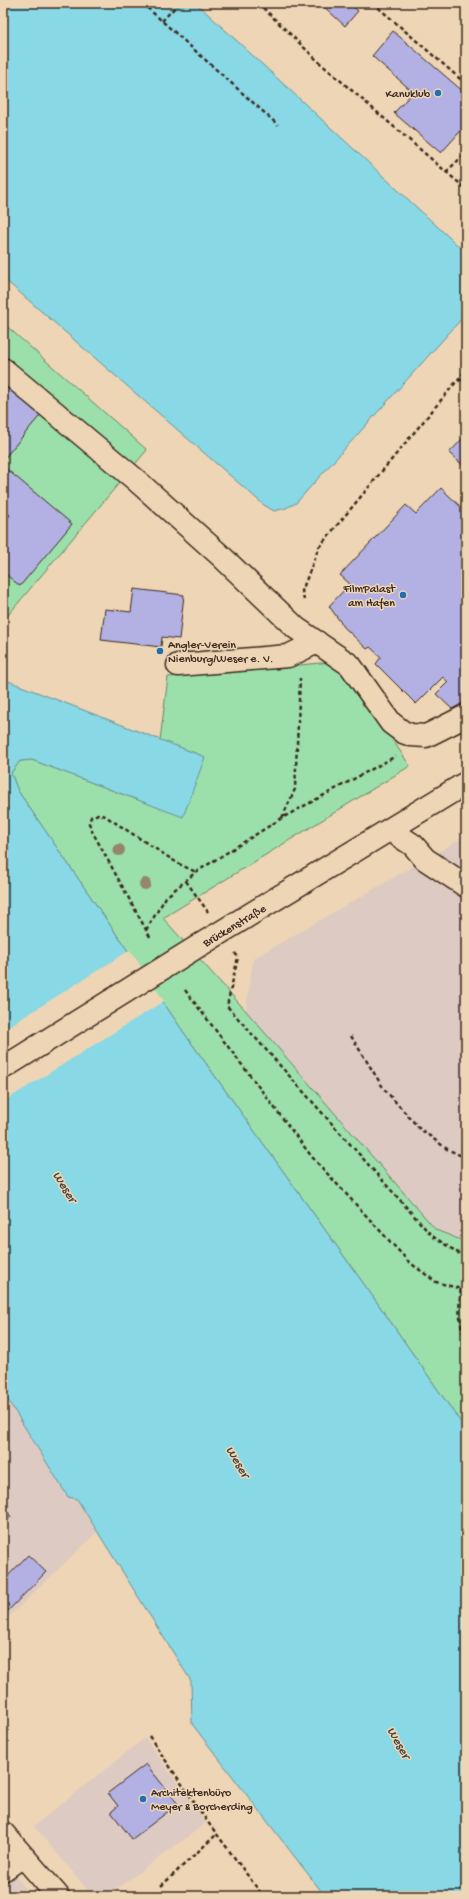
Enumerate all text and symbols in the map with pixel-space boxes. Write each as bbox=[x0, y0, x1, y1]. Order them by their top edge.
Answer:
place label: Kanuklub bbox=[385, 88, 431, 102]
marker: Kanuklub bbox=[433, 88, 443, 98]
place label: FilmPalast am Hafen bbox=[342, 583, 396, 611]
marker: FilmPalast am Hafen bbox=[398, 590, 408, 600]
place label: Angler-Verein Nienburg/Weser e. V. bbox=[168, 639, 274, 667]
marker: Angler-Verein Nienburg/Weser e. V. bbox=[155, 646, 165, 656]
street label: Brückenstraße bbox=[200, 902, 270, 952]
water label: Weser bbox=[49, 1169, 80, 1208]
water label: Weser bbox=[222, 1444, 253, 1483]
water label: Weser bbox=[383, 1725, 414, 1764]
place label: Architektenbüro Meyer & Borcherding bbox=[151, 1787, 253, 1815]
marker: Architektenbüro Meyer & Borcherding bbox=[138, 1794, 148, 1804]

